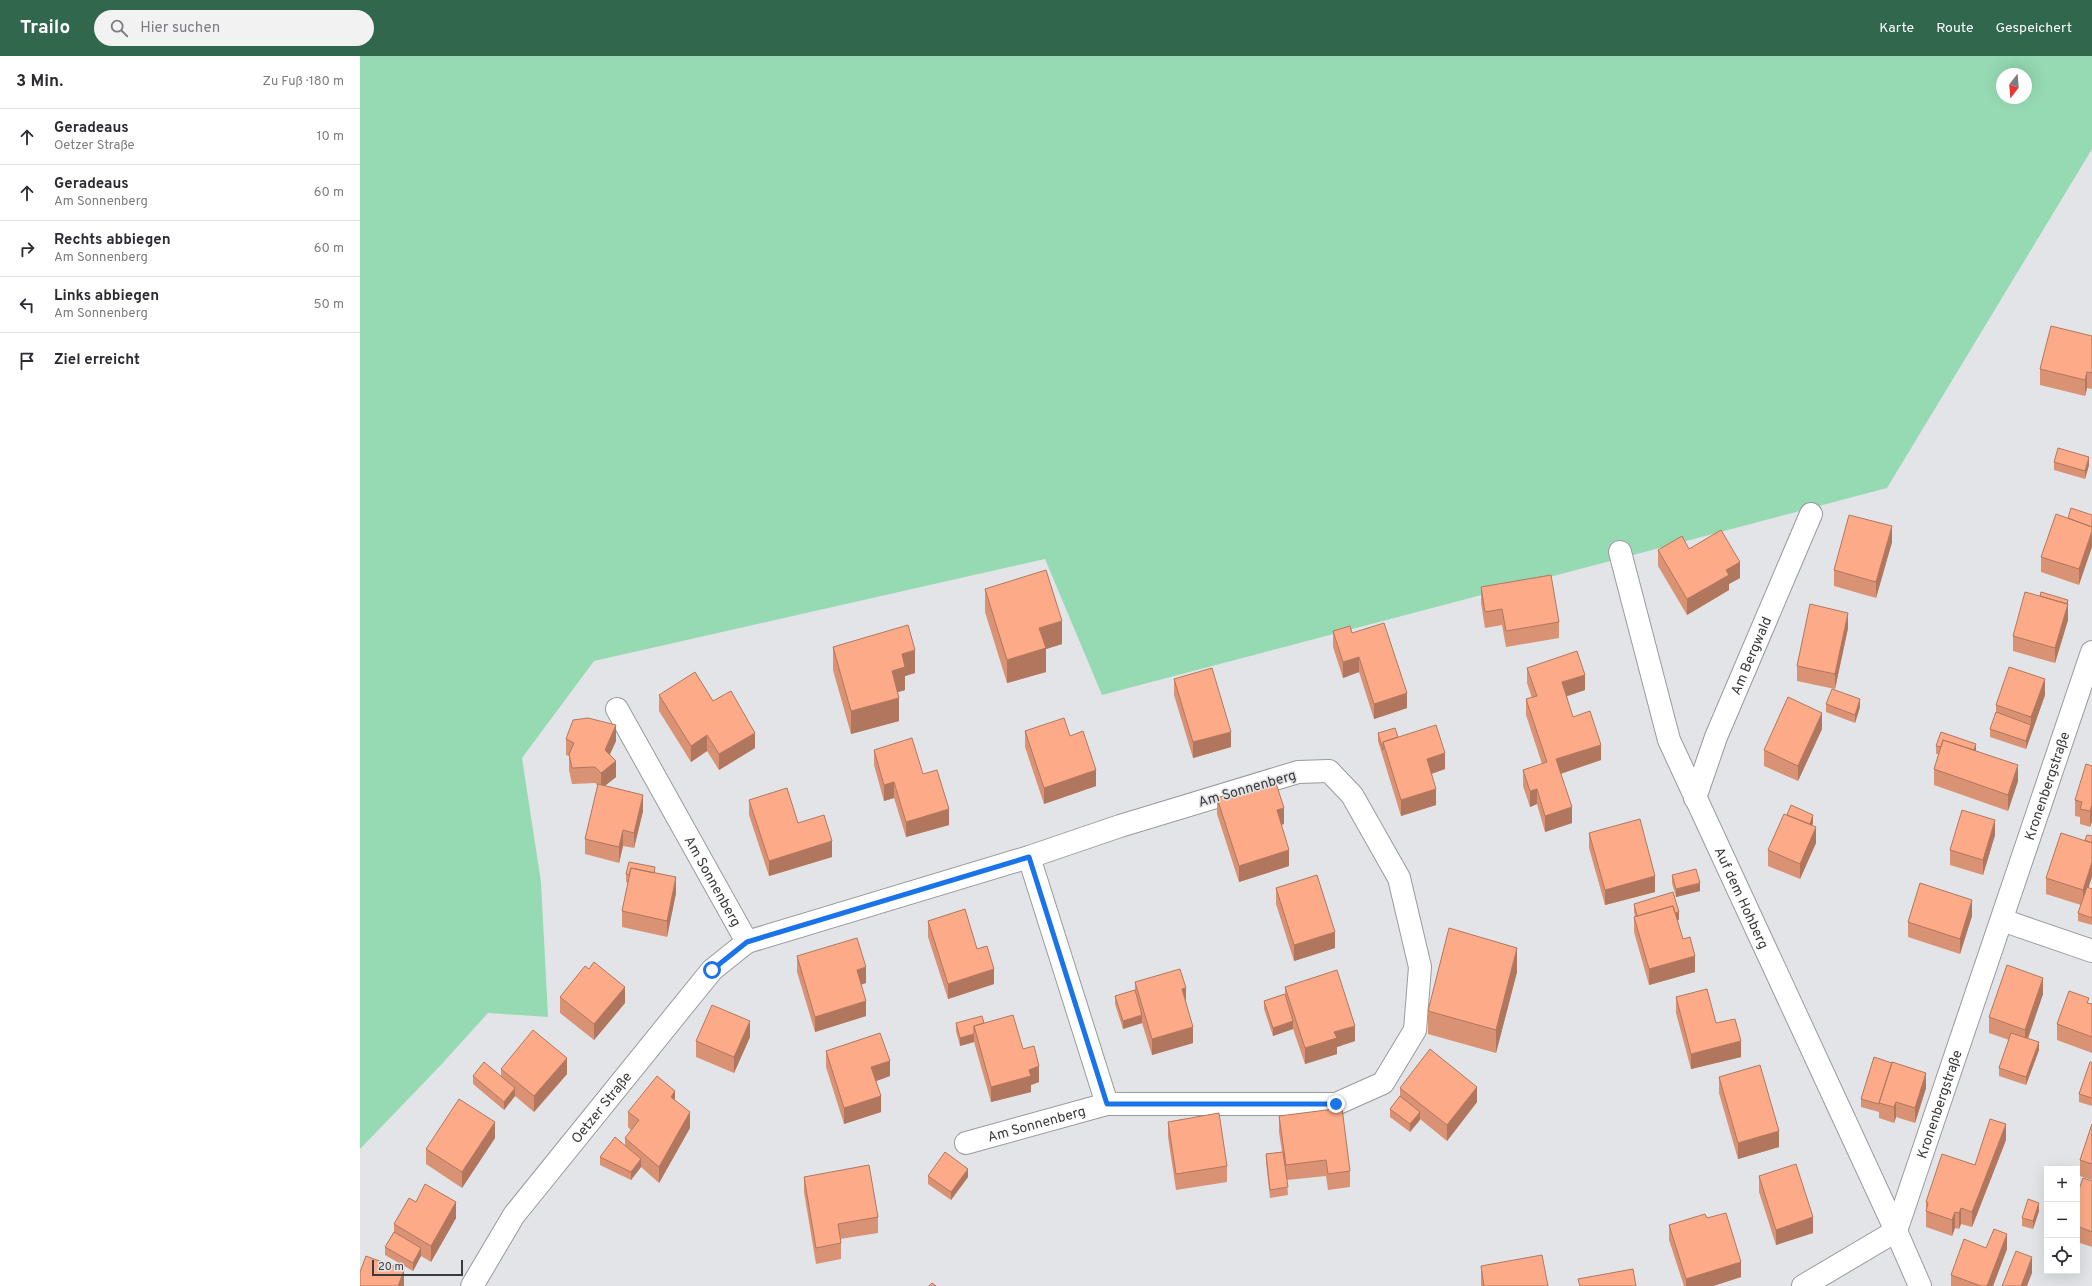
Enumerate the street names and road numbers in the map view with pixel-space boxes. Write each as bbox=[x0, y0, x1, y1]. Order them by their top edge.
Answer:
street label: Am Bergwald bbox=[1728, 614, 1776, 698]
street label: Kronenbergstraße bbox=[2022, 730, 2074, 843]
street label: Am Sonnenberg bbox=[1197, 767, 1298, 812]
street label: Am Sonnenberg bbox=[680, 833, 744, 930]
street label: Auf dem Hohberg bbox=[1710, 845, 1771, 952]
street label: Kronenbergstraße bbox=[1914, 1048, 1967, 1161]
street label: Oetzer Straße bbox=[568, 1069, 636, 1147]
street label: Am Sonnenberg bbox=[986, 1103, 1088, 1147]

